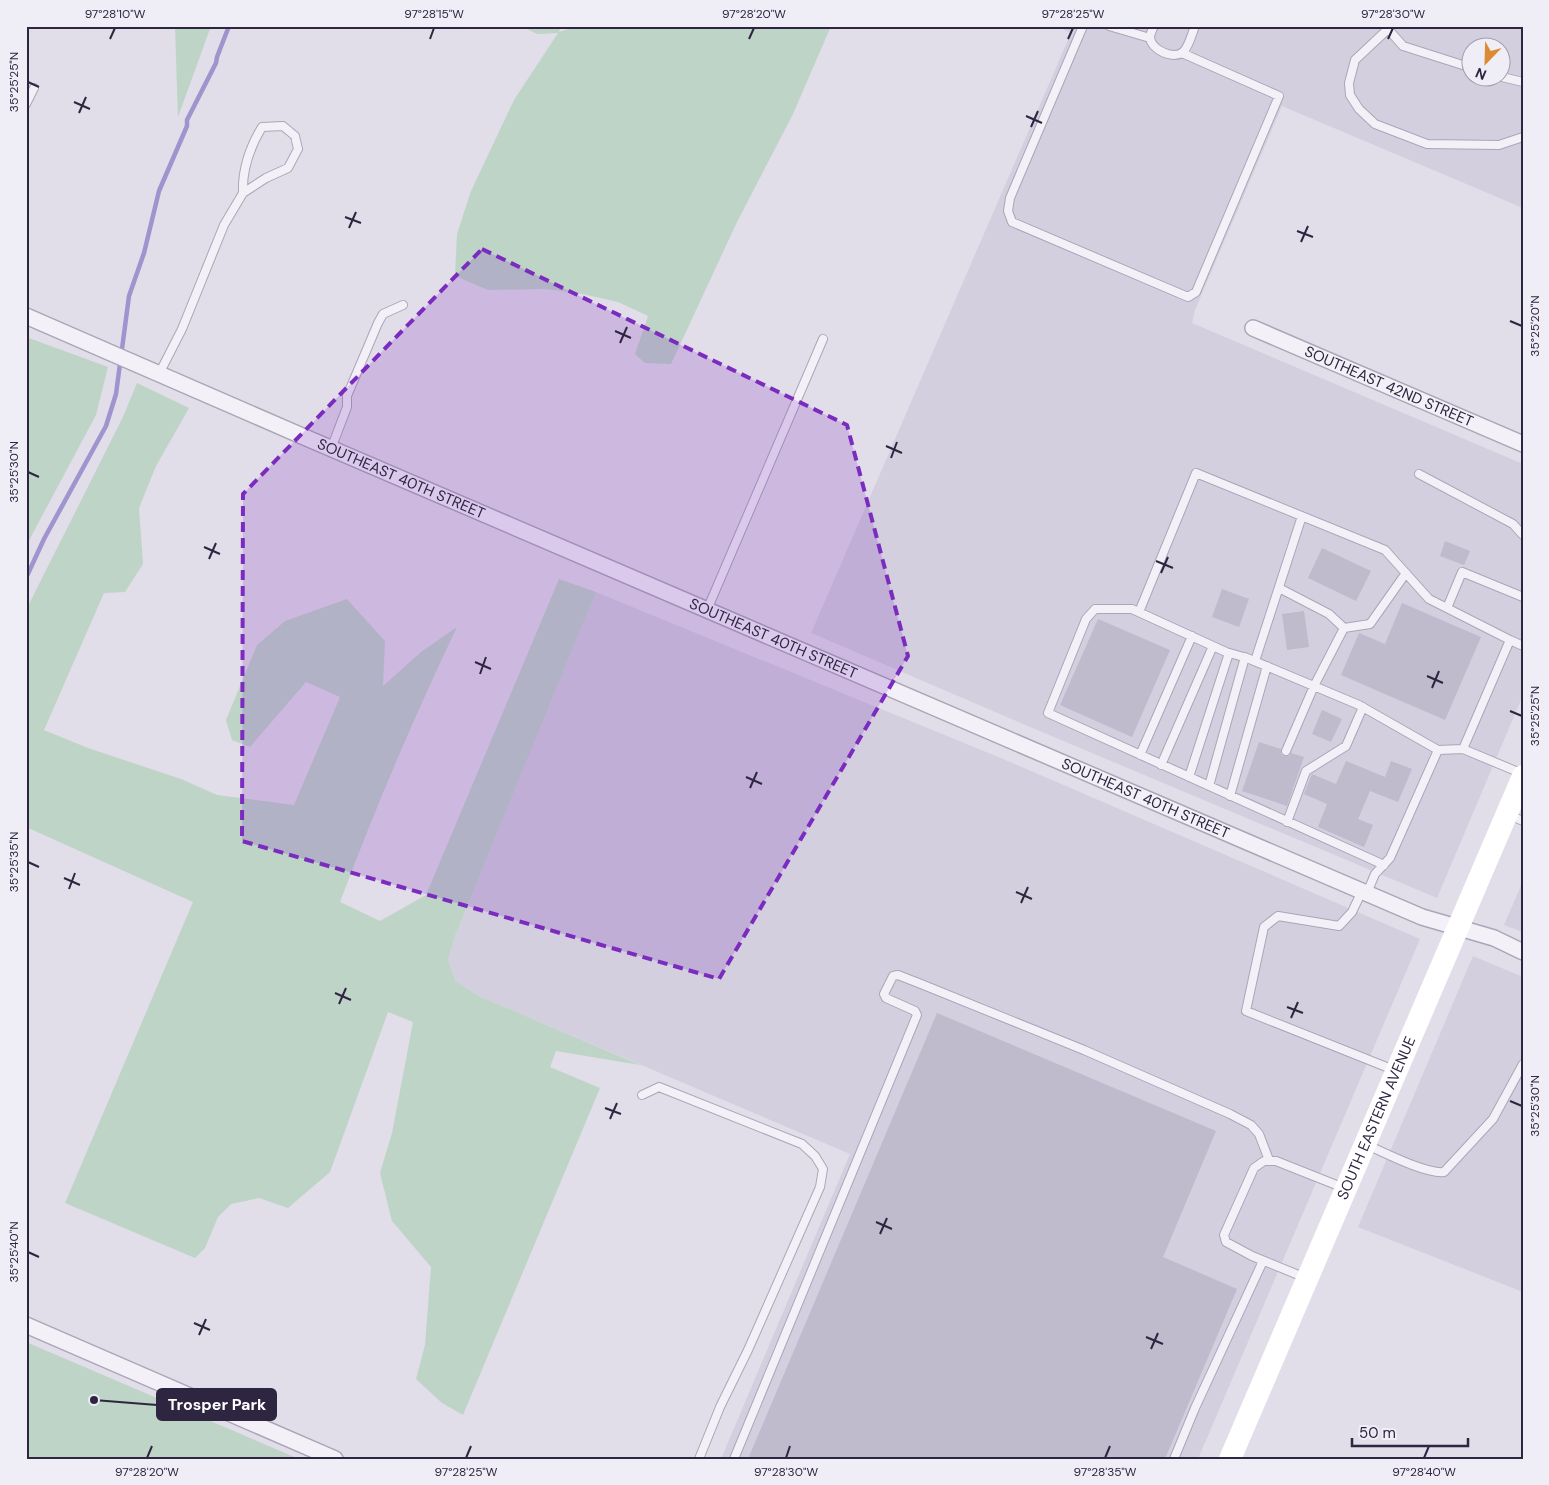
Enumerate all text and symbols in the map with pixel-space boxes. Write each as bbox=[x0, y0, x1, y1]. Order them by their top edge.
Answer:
text: 97°28'10"W bbox=[85, 6, 146, 22]
text: 97°28'15"W bbox=[404, 6, 464, 22]
text: 97°28'20"W bbox=[722, 6, 786, 22]
text: 97°28'25"W bbox=[1042, 6, 1105, 22]
text: 97°28'30"W bbox=[1361, 6, 1425, 22]
north arrow bbox=[1462, 38, 1512, 88]
text: 35°25'25"N bbox=[6, 52, 22, 112]
text: N bbox=[1473, 64, 1489, 84]
text: 35°25'20"N bbox=[1527, 295, 1543, 357]
street label: SOUTHEAST 42ND STREET bbox=[1302, 341, 1476, 431]
street label: SOUTHEAST 40TH STREET bbox=[314, 434, 488, 523]
text: 35°25'30"N bbox=[6, 441, 22, 503]
street label: SOUTHEAST 40TH STREET bbox=[686, 594, 860, 683]
text: 35°25'25"N bbox=[1527, 686, 1543, 746]
street label: SOUTHEAST 40TH STREET bbox=[1059, 753, 1233, 843]
text: 35°25'35"N bbox=[6, 832, 22, 892]
street label: SOUTH EASTERN AVENUE bbox=[1332, 1033, 1420, 1203]
text: 35°25'30"N bbox=[1527, 1075, 1543, 1137]
text: 35°25'40"N bbox=[6, 1221, 22, 1283]
callout: Trosper Park bbox=[157, 1389, 276, 1420]
text: Trosper Park bbox=[168, 1394, 267, 1415]
scale bar bbox=[1352, 1415, 1468, 1447]
text: 50 m bbox=[1359, 1423, 1396, 1443]
text: 97°28'20"W bbox=[115, 1464, 179, 1480]
text: 97°28'25"W bbox=[435, 1464, 498, 1480]
text: 97°28'30"W bbox=[754, 1464, 818, 1480]
text: 97°28'35"W bbox=[1074, 1464, 1137, 1480]
text: 97°28'40"W bbox=[1392, 1464, 1456, 1480]

